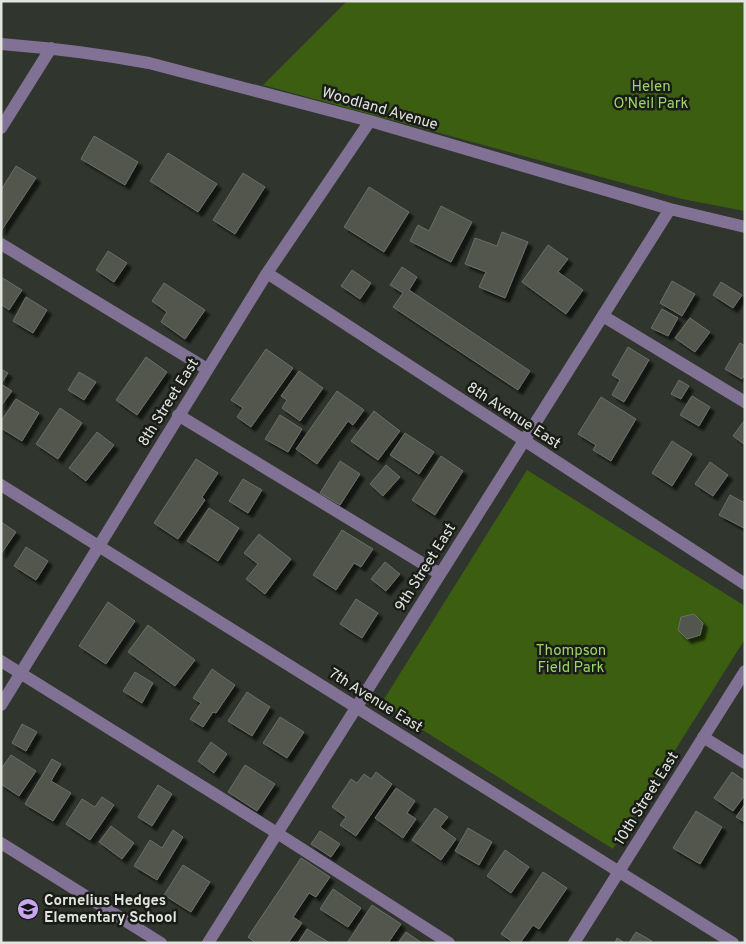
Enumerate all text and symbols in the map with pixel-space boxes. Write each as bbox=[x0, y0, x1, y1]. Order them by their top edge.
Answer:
park label: Helen O'Neil Park bbox=[613, 78, 689, 114]
street label: Woodland Avenue bbox=[319, 84, 440, 135]
street label: 8th Street East bbox=[135, 355, 204, 450]
street label: 8th Avenue East bbox=[462, 379, 564, 454]
street label: 9th Street East bbox=[392, 520, 461, 615]
park label: Thompson Field Park bbox=[536, 642, 606, 678]
street label: 7th Avenue East bbox=[325, 665, 426, 738]
street label: 10th Street East bbox=[611, 748, 684, 849]
place label: Cornelius Hedges Elementary School bbox=[44, 892, 177, 928]
school or university icon: Cornelius Hedges Elementary School bbox=[16, 897, 40, 921]

